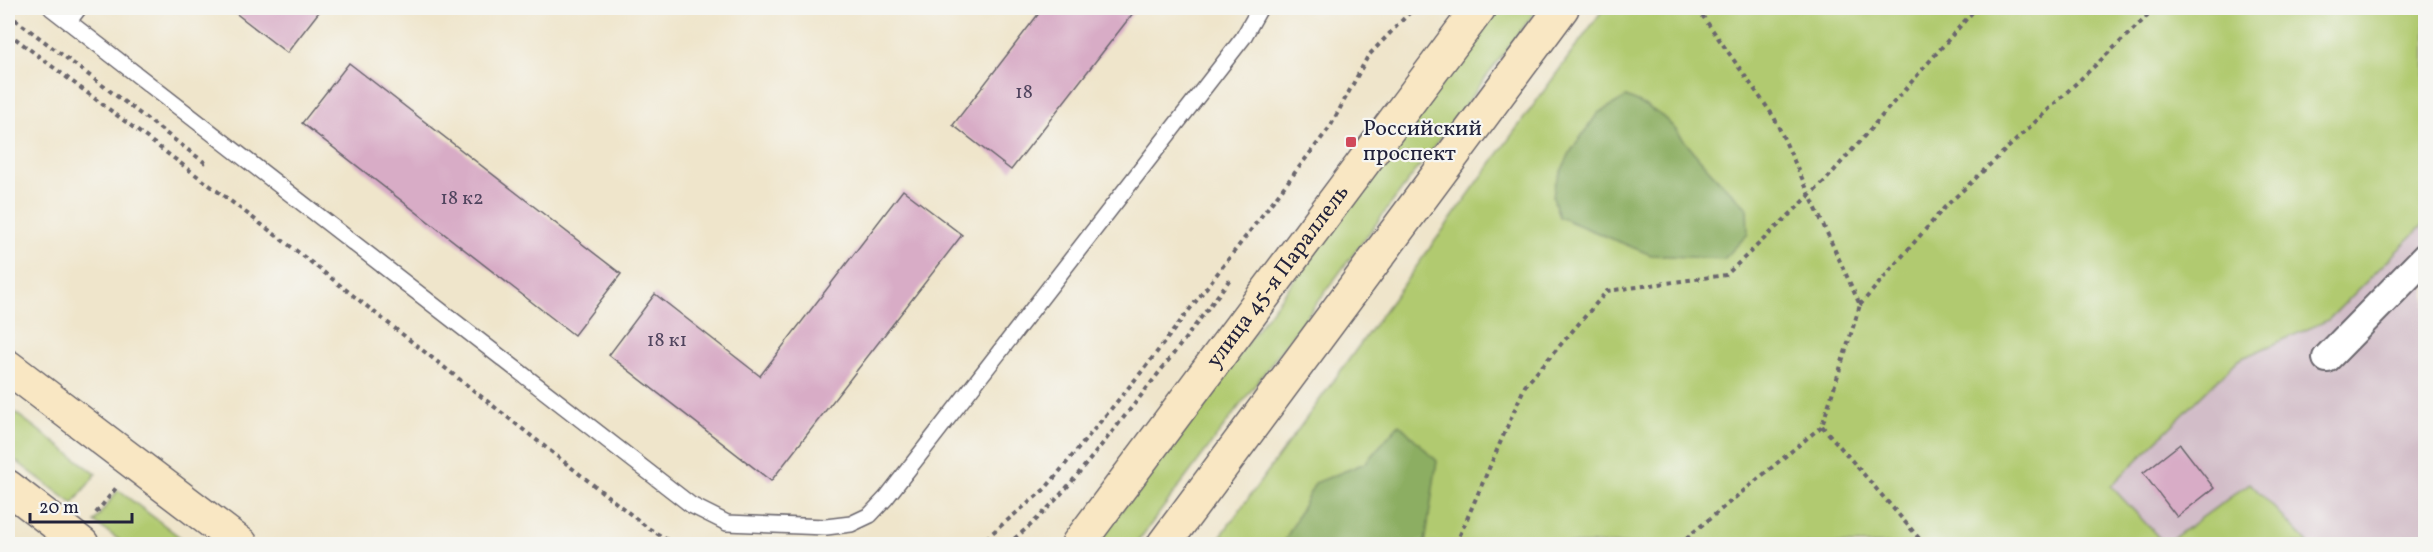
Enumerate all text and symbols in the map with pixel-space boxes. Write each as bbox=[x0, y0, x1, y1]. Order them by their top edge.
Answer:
house number: 18 bbox=[1015, 79, 1033, 107]
place label: Российский проспект bbox=[1363, 114, 1482, 170]
marker: Российский проспект bbox=[1344, 135, 1358, 149]
street label: улица 45-я Параллель bbox=[1199, 179, 1357, 375]
house number: 18 к2 bbox=[440, 185, 484, 213]
house number: 18 к1 bbox=[647, 327, 687, 355]
scale bar bbox=[30, 486, 132, 524]
text: 20 m bbox=[39, 496, 79, 521]

